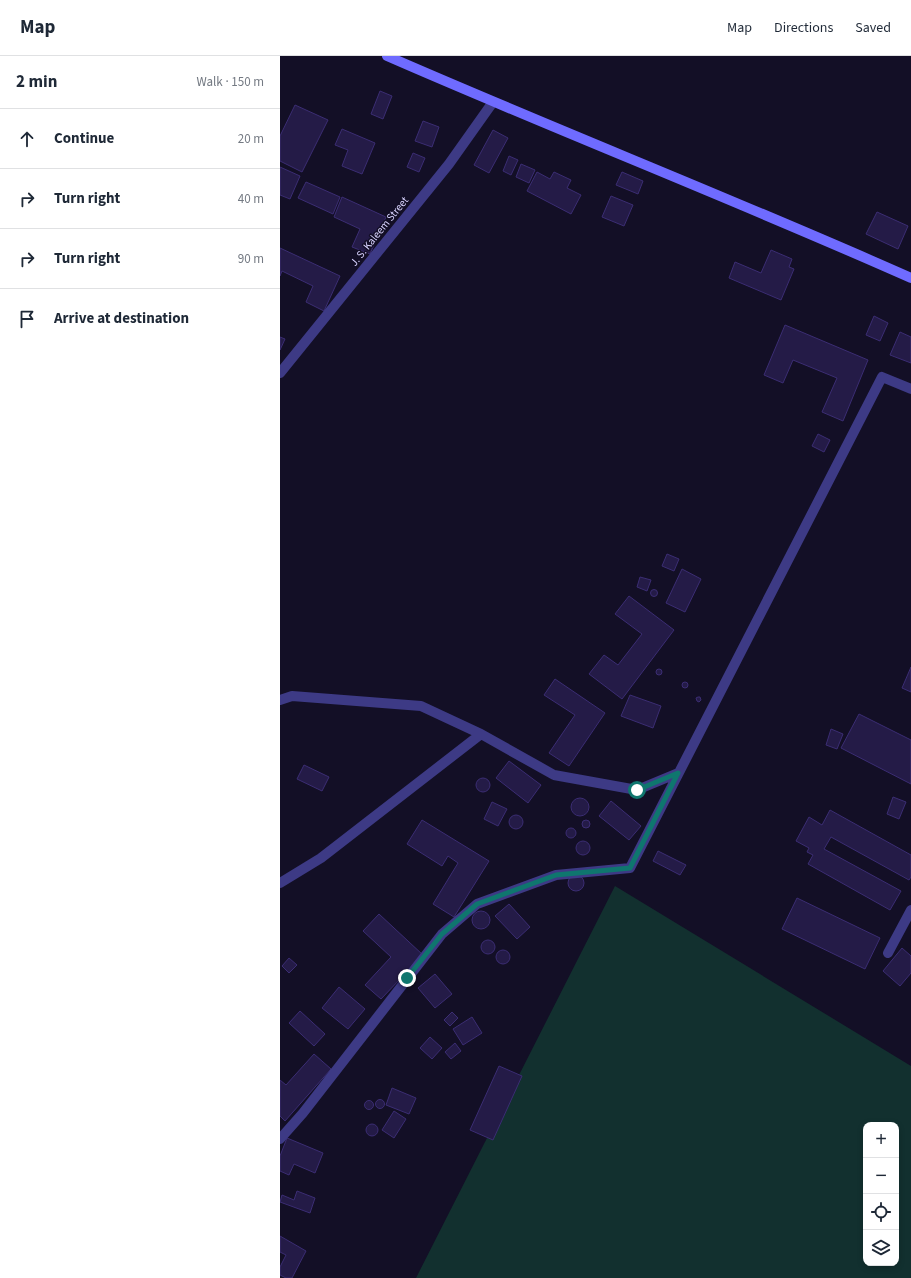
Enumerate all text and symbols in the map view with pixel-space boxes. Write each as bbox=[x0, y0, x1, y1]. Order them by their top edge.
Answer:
text: Map bbox=[20, 14, 55, 41]
text: Map bbox=[727, 18, 752, 38]
text: Directions bbox=[774, 18, 833, 38]
text: Saved bbox=[855, 18, 891, 38]
text: 2 min bbox=[16, 70, 57, 94]
text: Walk · 150 m bbox=[196, 73, 264, 91]
icon: ahead bbox=[16, 128, 38, 150]
text: Continue bbox=[54, 128, 114, 149]
text: 20 m bbox=[238, 130, 264, 148]
icon: right bbox=[16, 188, 38, 210]
text: Turn right bbox=[54, 188, 120, 209]
text: 40 m bbox=[238, 190, 264, 208]
street label: J. S. Kaleem Street bbox=[347, 193, 412, 269]
icon: right bbox=[16, 248, 38, 270]
text: Turn right bbox=[54, 248, 120, 269]
text: 90 m bbox=[238, 250, 264, 268]
icon: arrive bbox=[16, 308, 38, 330]
text: Arrive at destination bbox=[54, 308, 189, 329]
route start bbox=[628, 781, 646, 799]
route end bbox=[398, 969, 416, 987]
map controls bbox=[863, 1122, 899, 1266]
button: + bbox=[863, 1122, 899, 1158]
button: − bbox=[863, 1158, 899, 1194]
button: locate bbox=[863, 1194, 899, 1230]
button: layers bbox=[863, 1230, 899, 1266]

